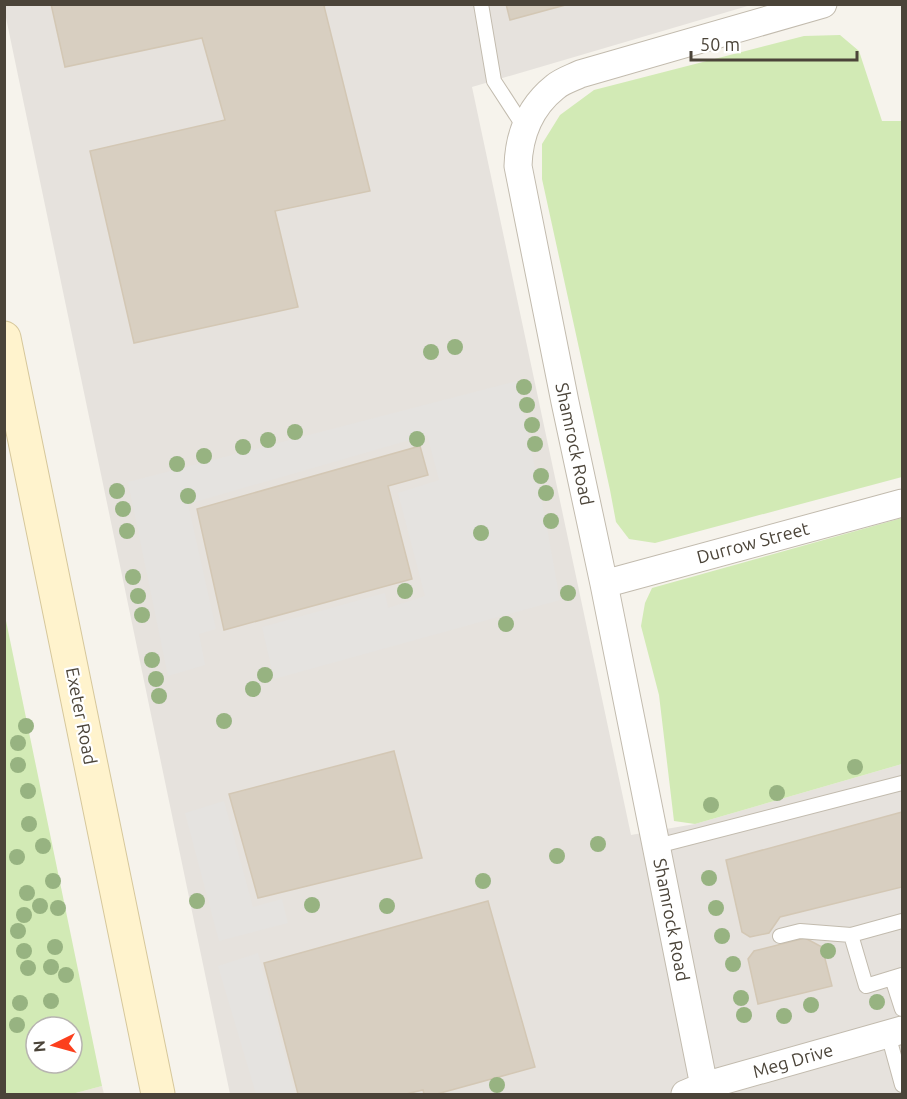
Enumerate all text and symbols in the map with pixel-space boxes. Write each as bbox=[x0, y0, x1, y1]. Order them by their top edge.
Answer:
scale bar bbox=[691, 24, 858, 62]
text: 50 m bbox=[700, 34, 740, 54]
street label: Shamrock Road bbox=[552, 381, 598, 507]
street label: Durrow Street bbox=[694, 517, 811, 567]
street label: Exeter Road bbox=[63, 666, 101, 766]
street label: Shamrock Road bbox=[650, 857, 694, 983]
north arrow bbox=[24, 1015, 84, 1075]
street label: Meg Drive bbox=[750, 1039, 835, 1081]
text: N bbox=[30, 1040, 49, 1053]

